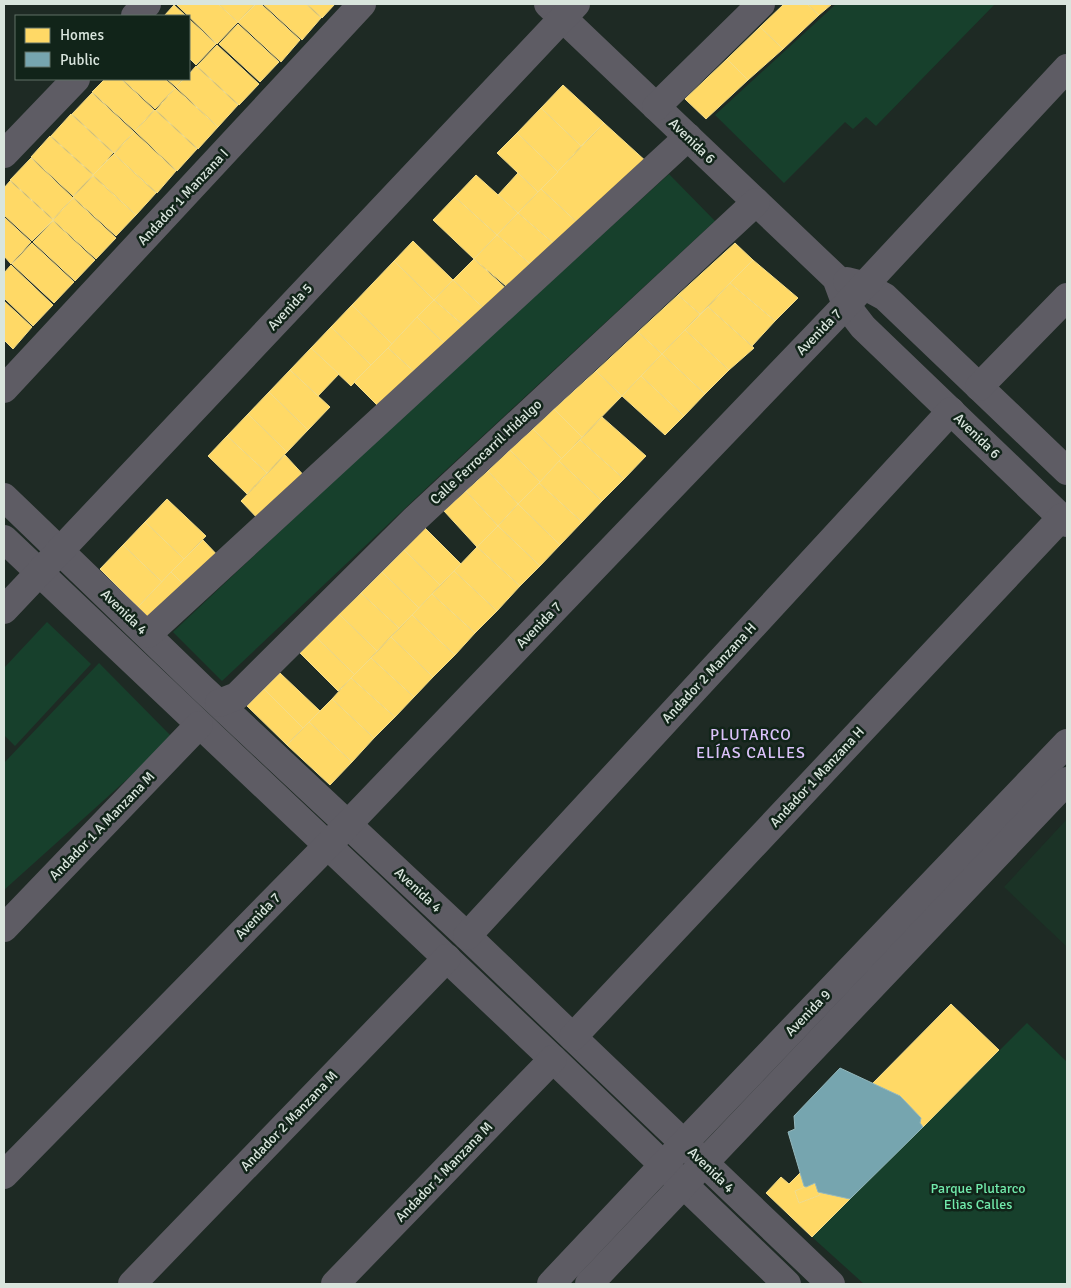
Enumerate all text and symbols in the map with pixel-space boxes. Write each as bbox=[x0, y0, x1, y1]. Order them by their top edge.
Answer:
legend bbox=[15, 15, 190, 80]
text: Homes bbox=[60, 26, 104, 44]
text: Public bbox=[60, 51, 100, 69]
street label: Avenida 6 bbox=[665, 115, 719, 167]
street label: Andador 1 Manzana I bbox=[134, 145, 232, 249]
street label: Avenida 5 bbox=[264, 280, 316, 334]
street label: Avenida 7 bbox=[793, 305, 845, 359]
street label: Calle Ferrocarril Hidalgo bbox=[427, 396, 545, 508]
street label: Avenida 6 bbox=[950, 410, 1004, 462]
street label: Avenida 4 bbox=[97, 586, 151, 639]
street label: Avenida 7 bbox=[513, 598, 565, 652]
street label: Andador 2 Manzana H bbox=[658, 619, 760, 727]
street label: Andador 1 Manzana H bbox=[766, 723, 868, 831]
district label: PLUTARCO ELÍAS CALLES bbox=[696, 725, 806, 763]
street label: Andador 1 A Manzana M bbox=[46, 768, 158, 884]
street label: Avenida 4 bbox=[391, 864, 445, 916]
street label: Avenida 7 bbox=[232, 889, 284, 943]
street label: Avenida 9 bbox=[782, 986, 834, 1040]
street label: Andador 2 Manzana M bbox=[237, 1067, 341, 1175]
street label: Andador 1 Manzana M bbox=[392, 1118, 496, 1226]
street label: Avenida 4 bbox=[684, 1144, 738, 1197]
park label: Parque Plutarco Elias Calles bbox=[930, 1180, 1026, 1213]

